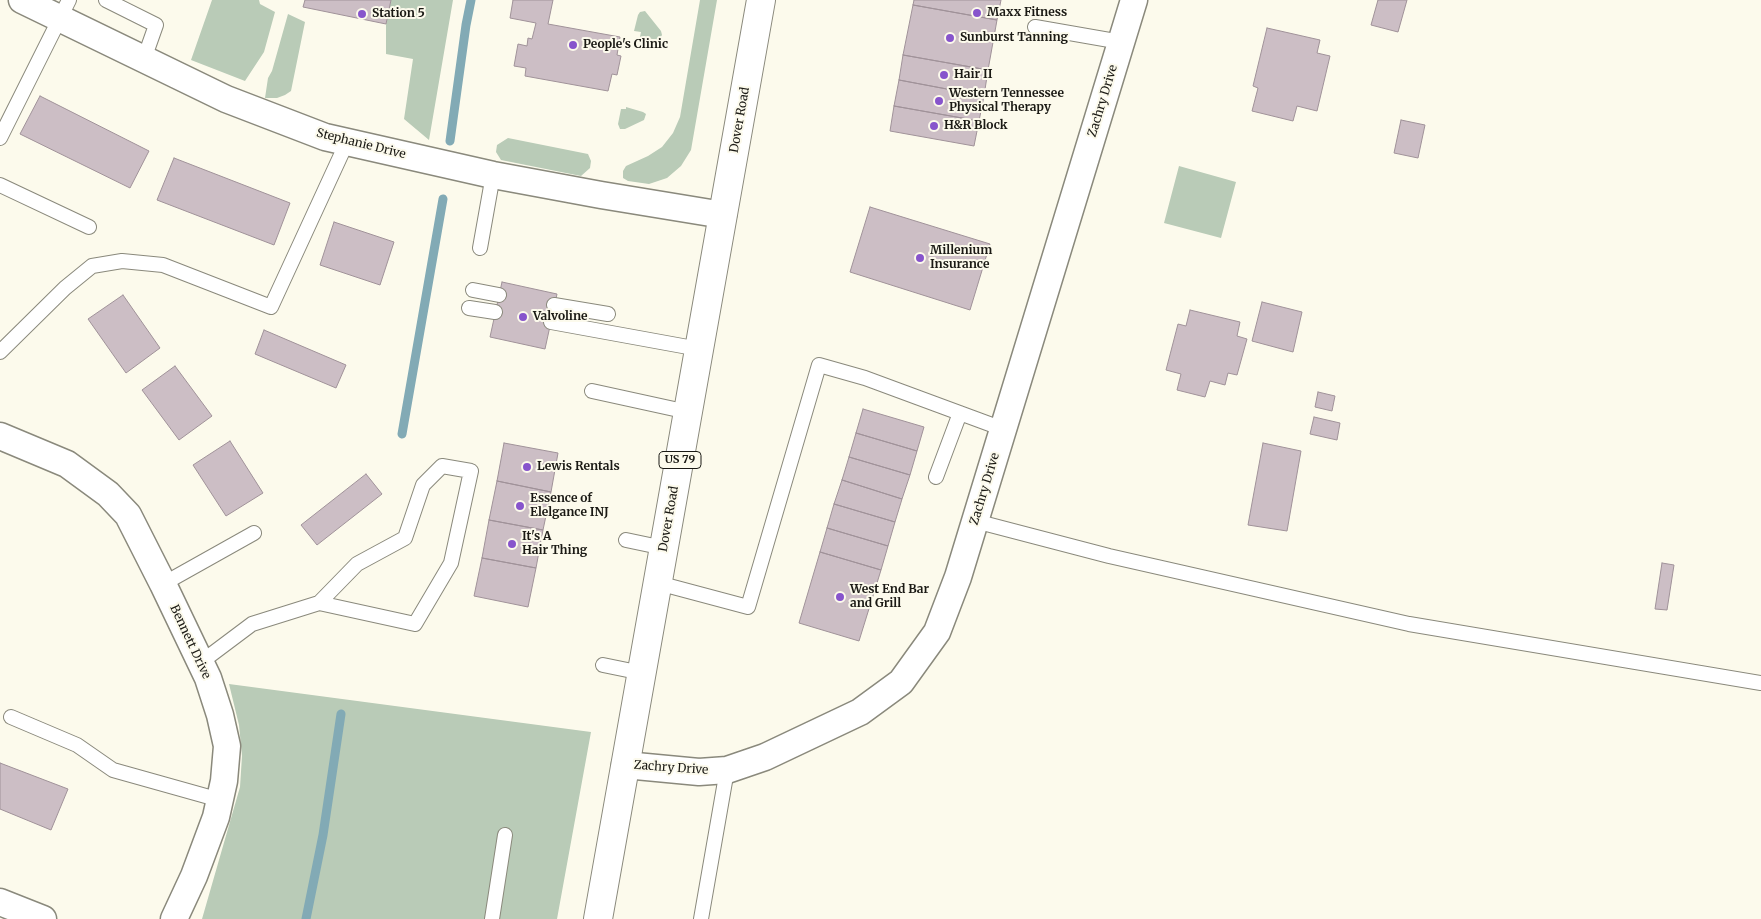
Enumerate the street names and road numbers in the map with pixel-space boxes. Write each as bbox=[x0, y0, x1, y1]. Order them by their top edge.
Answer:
street label: Zachry Drive bbox=[1085, 63, 1121, 139]
street label: Dover Road bbox=[727, 86, 753, 154]
street label: Stephanie Drive bbox=[315, 126, 407, 162]
street label: Zachry Drive bbox=[967, 451, 1003, 527]
road number: US 79 bbox=[659, 452, 701, 468]
street label: Dover Road bbox=[656, 485, 682, 553]
street label: Bennett Drive bbox=[167, 603, 213, 681]
street label: Zachry Drive bbox=[633, 758, 709, 778]

